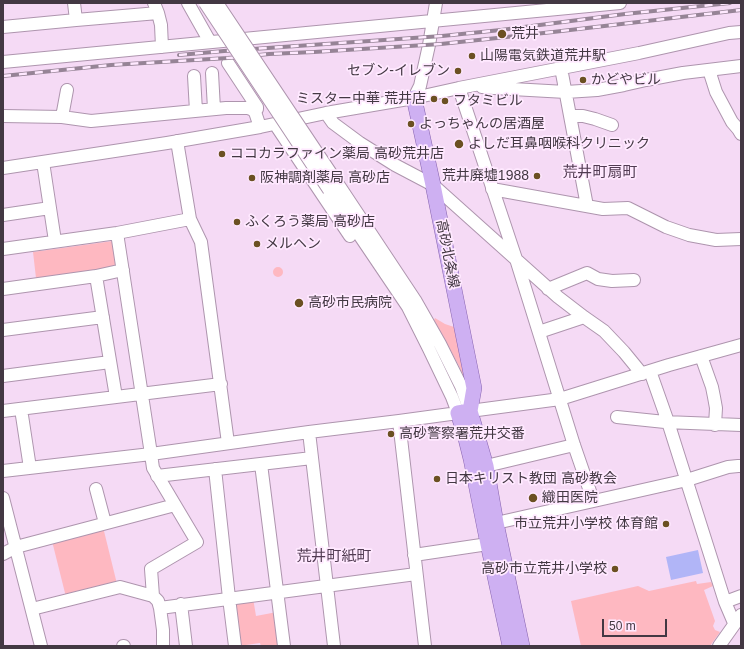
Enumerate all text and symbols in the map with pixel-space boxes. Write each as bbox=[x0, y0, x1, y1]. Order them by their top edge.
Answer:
place label: 荒井 bbox=[511, 26, 539, 42]
marker: 荒井 bbox=[496, 28, 508, 40]
place label: 山陽電気鉄道荒井駅 bbox=[480, 48, 606, 64]
marker: 山陽電気鉄道荒井駅 bbox=[467, 51, 477, 61]
place label: セブン-イレブン bbox=[347, 63, 450, 79]
marker: セブン-イレブン bbox=[453, 66, 463, 76]
place label: かどやビル bbox=[591, 72, 661, 88]
marker: かどやビル bbox=[578, 75, 588, 85]
place label: ミスター中華 荒井店 bbox=[296, 91, 426, 107]
place label: フタミビル bbox=[453, 93, 523, 109]
marker: ミスター中華 荒井店 bbox=[429, 94, 439, 104]
marker: フタミビル bbox=[440, 96, 450, 106]
place label: よっちゃんの居酒屋 bbox=[419, 116, 545, 132]
marker: よっちゃんの居酒屋 bbox=[406, 119, 416, 129]
place label: よしだ耳鼻咽喉科クリニック bbox=[468, 136, 650, 152]
marker: よしだ耳鼻咽喉科クリニック bbox=[453, 138, 465, 150]
place label: ココカラファイン薬局 高砂荒井店 bbox=[230, 146, 444, 162]
marker: ココカラファイン薬局 高砂荒井店 bbox=[217, 149, 227, 159]
district label: 荒井町扇町 bbox=[563, 164, 637, 182]
place label: 荒井廃墟1988 bbox=[442, 168, 529, 184]
place label: 阪神調剤薬局 高砂店 bbox=[260, 170, 390, 186]
marker: 荒井廃墟1988 bbox=[532, 171, 542, 181]
marker: 阪神調剤薬局 高砂店 bbox=[247, 173, 257, 183]
place label: ふくろう薬局 高砂店 bbox=[245, 214, 375, 230]
marker: ふくろう薬局 高砂店 bbox=[232, 217, 242, 227]
street label: 高砂北条線 bbox=[432, 218, 462, 290]
place label: メルヘン bbox=[265, 236, 321, 252]
marker: メルヘン bbox=[252, 239, 262, 249]
place label: 高砂市民病院 bbox=[308, 295, 392, 311]
marker: 高砂市民病院 bbox=[293, 297, 305, 309]
place label: 高砂警察署荒井交番 bbox=[399, 426, 525, 442]
marker: 高砂警察署荒井交番 bbox=[386, 429, 396, 439]
place label: 日本キリスト教団 高砂教会 bbox=[445, 471, 617, 487]
marker: 日本キリスト教団 高砂教会 bbox=[432, 474, 442, 484]
place label: 織田医院 bbox=[542, 490, 598, 506]
marker: 織田医院 bbox=[527, 492, 539, 504]
place label: 市立荒井小学校 体育館 bbox=[514, 516, 658, 532]
marker: 市立荒井小学校 体育館 bbox=[661, 519, 671, 529]
district label: 荒井町紙町 bbox=[297, 548, 371, 566]
place label: 高砂市立荒井小学校 bbox=[481, 561, 607, 577]
marker: 高砂市立荒井小学校 bbox=[610, 564, 620, 574]
scale bar bbox=[604, 611, 669, 637]
text: 50 m bbox=[609, 619, 636, 633]

